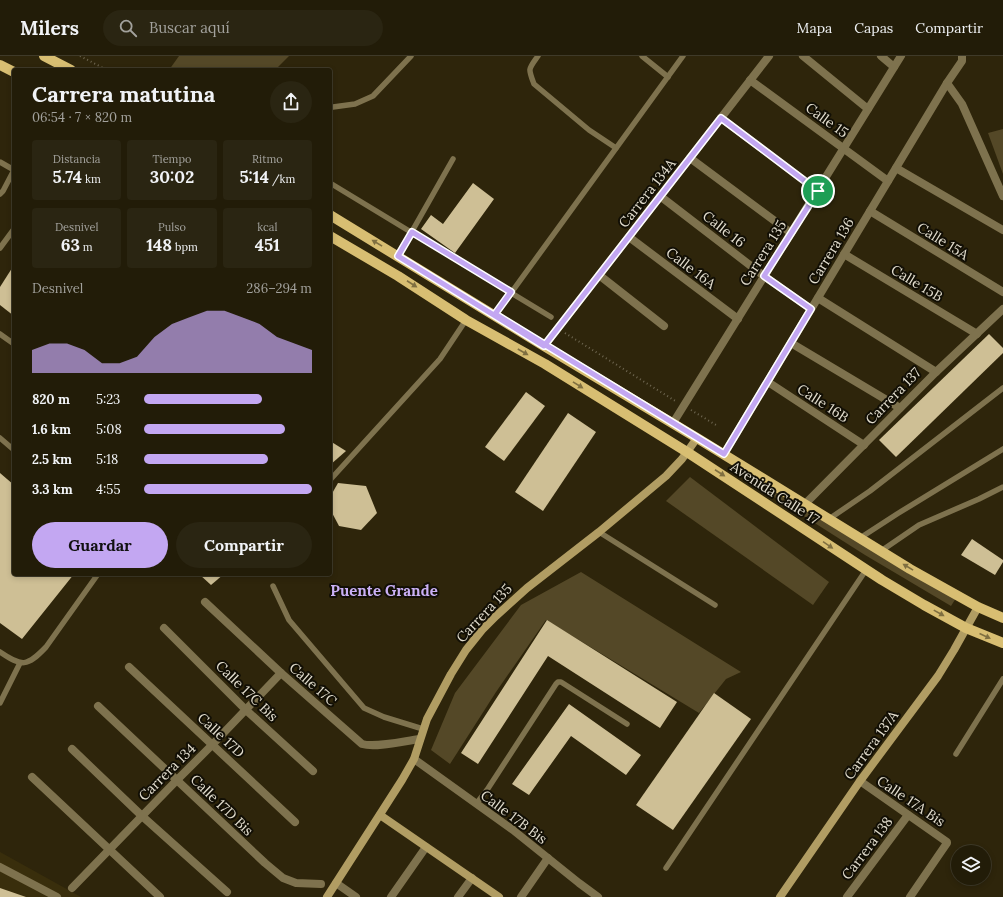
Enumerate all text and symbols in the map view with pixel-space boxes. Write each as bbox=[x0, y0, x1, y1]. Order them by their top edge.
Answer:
search box bbox=[103, 10, 383, 46]
text: Milers bbox=[20, 16, 79, 40]
icon: search bbox=[117, 17, 139, 39]
text: Buscar aquí bbox=[149, 18, 230, 37]
text: Mapa bbox=[797, 19, 832, 37]
text: Capas bbox=[854, 19, 893, 37]
text: Compartir bbox=[915, 19, 983, 37]
text: Carrera matutina bbox=[32, 80, 215, 108]
button: share bbox=[270, 81, 312, 123]
street label: Calle 15 bbox=[802, 98, 852, 142]
text: 06:54 · 7 × 820 m bbox=[32, 109, 132, 126]
text: Distancia bbox=[53, 152, 100, 166]
text: Tiempo bbox=[153, 152, 191, 166]
text: Ritmo bbox=[252, 152, 283, 166]
street label: Carrera 134A bbox=[614, 155, 680, 231]
text: 5.74 bbox=[53, 166, 82, 188]
text: 30:02 bbox=[150, 166, 194, 188]
text: 5:14 bbox=[239, 166, 269, 188]
text: km bbox=[82, 172, 101, 186]
text: /km bbox=[269, 172, 295, 186]
pin bbox=[801, 174, 835, 208]
icon: arrive bbox=[807, 180, 829, 202]
street label: Calle 16 bbox=[699, 207, 749, 251]
street label: Carrera 136 bbox=[804, 214, 858, 288]
street label: Carrera 135 bbox=[736, 217, 790, 289]
street label: Calle 15A bbox=[914, 218, 972, 264]
text: Desnivel bbox=[55, 220, 98, 234]
text: Pulso bbox=[158, 220, 186, 234]
text: kcal bbox=[257, 220, 277, 234]
text: 63 bbox=[61, 234, 80, 256]
text: 148 bbox=[146, 234, 172, 256]
text: 451 bbox=[255, 234, 280, 256]
one-way arrow bbox=[372, 239, 382, 247]
text: m bbox=[80, 240, 93, 254]
text: bpm bbox=[172, 240, 198, 254]
street label: Calle 16A bbox=[662, 243, 720, 293]
street label: Calle 15B bbox=[888, 261, 946, 306]
text: Desnivel bbox=[32, 280, 83, 297]
text: 286–294 m bbox=[246, 280, 312, 297]
one-way arrow bbox=[406, 281, 418, 288]
one-way arrow bbox=[517, 348, 529, 355]
street label: Carrera 137 bbox=[861, 363, 925, 428]
street label: Calle 16B bbox=[794, 380, 852, 426]
one-way arrow bbox=[572, 381, 584, 388]
text: 820 m bbox=[32, 391, 70, 408]
text: 5:23 bbox=[96, 391, 120, 408]
text: 1.6 km bbox=[32, 421, 71, 438]
text: 5:08 bbox=[96, 421, 122, 438]
text: 2.5 km bbox=[32, 451, 72, 468]
text: 5:18 bbox=[96, 451, 118, 468]
street label: Avenida Calle 17 bbox=[726, 457, 823, 529]
one-way arrow bbox=[714, 469, 725, 477]
text: 3.3 km bbox=[32, 481, 73, 498]
text: 4:55 bbox=[96, 481, 120, 498]
button: Guardar bbox=[32, 522, 168, 568]
button: Compartir bbox=[176, 522, 312, 568]
one-way arrow bbox=[823, 541, 833, 549]
one-way arrow bbox=[903, 563, 913, 571]
street label: Carrera 135 bbox=[452, 580, 516, 646]
district label: Puente Grande bbox=[330, 581, 438, 600]
one-way arrow bbox=[933, 609, 945, 616]
one-way arrow bbox=[979, 633, 990, 639]
street label: Calle 17C Bis bbox=[212, 657, 282, 725]
street label: Calle 17C bbox=[285, 658, 341, 710]
street label: Carrera 137A bbox=[840, 707, 902, 783]
street label: Calle 17D bbox=[194, 709, 248, 761]
street label: Carrera 134 bbox=[134, 739, 200, 805]
street label: Calle 17D Bis bbox=[187, 771, 257, 839]
street label: Calle 17A Bis bbox=[873, 772, 949, 830]
street label: Calle 17B Bis bbox=[477, 786, 551, 848]
street label: Carrera 138 bbox=[837, 813, 897, 883]
map controls bbox=[951, 845, 991, 885]
button: layers bbox=[951, 845, 991, 885]

